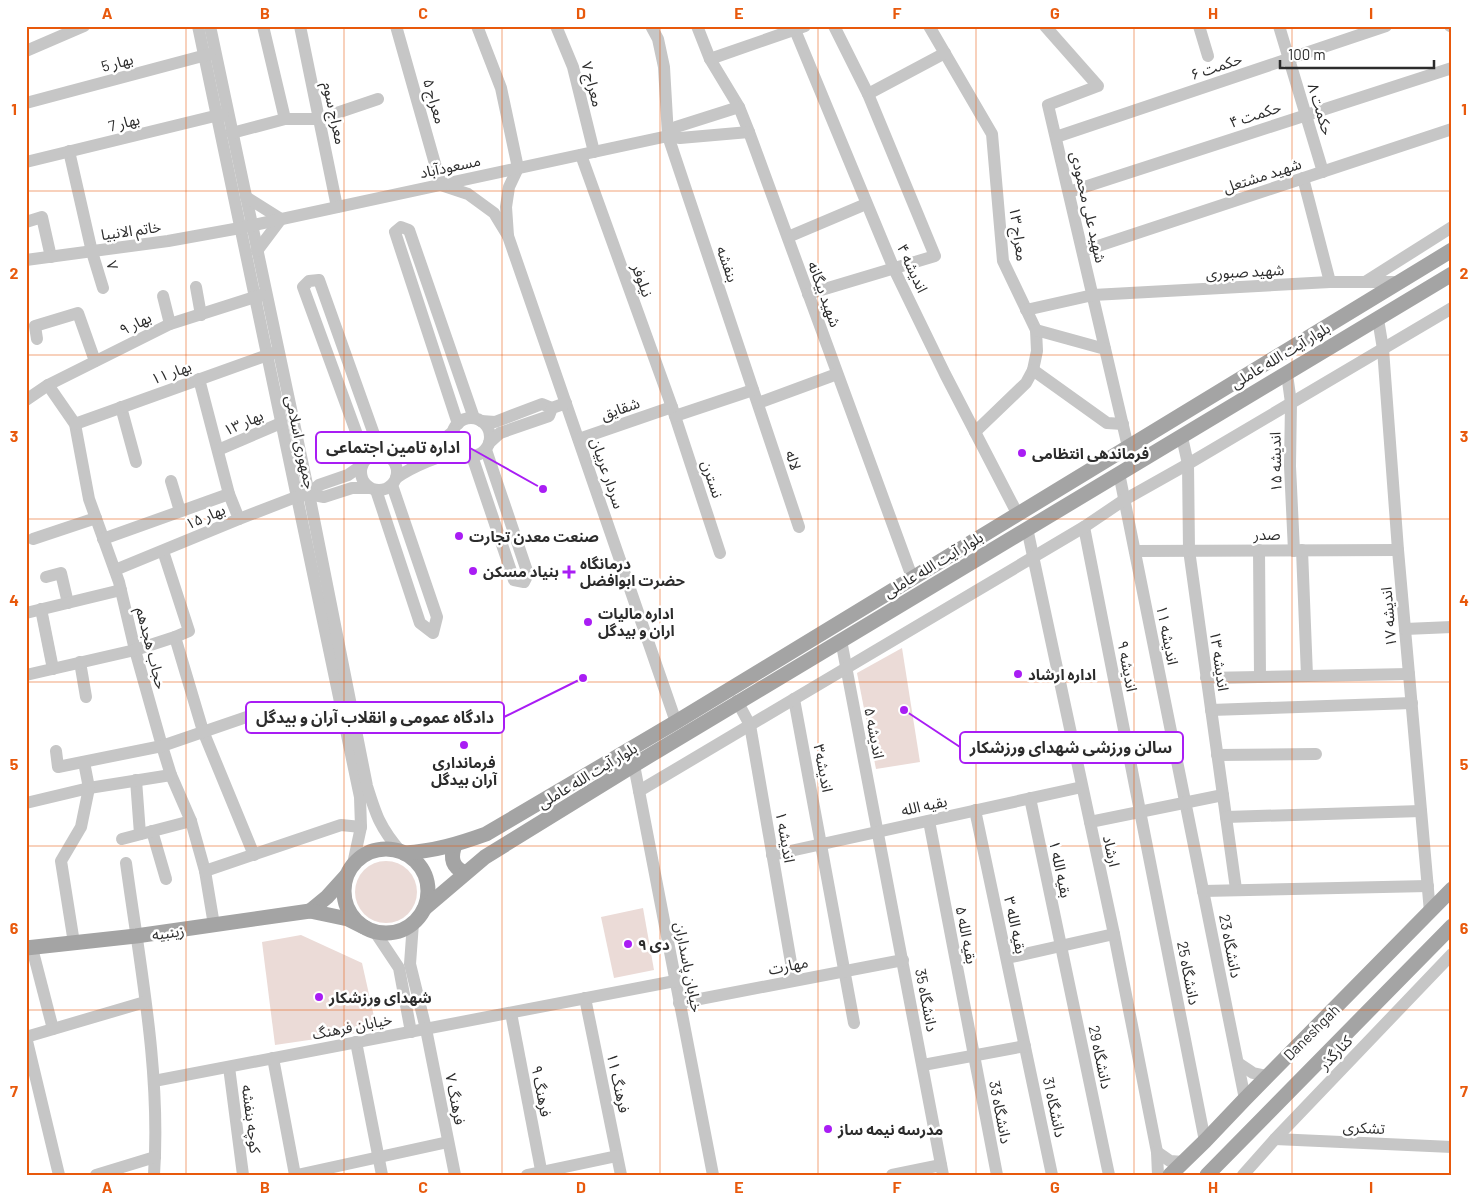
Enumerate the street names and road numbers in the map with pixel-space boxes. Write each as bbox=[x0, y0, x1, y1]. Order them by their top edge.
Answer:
street label: بهار 5 bbox=[99, 49, 135, 76]
street label: حکمت ۶ bbox=[1188, 49, 1244, 83]
street label: معراج ۷ bbox=[574, 59, 608, 110]
street label: معراج ۵ bbox=[416, 76, 450, 127]
street label: معراج سوم bbox=[316, 80, 350, 147]
street label: حکمت ۸ bbox=[1305, 81, 1337, 137]
street label: حکمت ۴ bbox=[1227, 97, 1283, 131]
street label: بهار 7 bbox=[106, 109, 142, 136]
street label: شهید علی محمودی bbox=[1066, 150, 1111, 265]
street label: مسعودآباد bbox=[418, 151, 482, 182]
street label: شهید مشتعل bbox=[1221, 154, 1304, 197]
street label: معراج ۱۳ bbox=[1002, 206, 1032, 263]
street label: خاتم الانبیا bbox=[100, 217, 163, 246]
street label: اندیشه ۴ bbox=[894, 241, 932, 295]
street label: بنفشه bbox=[713, 244, 742, 284]
street label: ۷ bbox=[103, 258, 123, 272]
street label: شهید بیگانه bbox=[804, 259, 845, 330]
street label: نیلوفر bbox=[627, 260, 657, 299]
street label: شهید صبوری bbox=[1205, 260, 1285, 283]
street label: بهار ۹ bbox=[116, 308, 154, 339]
street label: بلوار آیت‌ الله عاملی bbox=[1227, 318, 1333, 393]
street label: بهار ۱۱ bbox=[148, 356, 194, 389]
street label: شقایق bbox=[598, 393, 643, 425]
street label: جمهوری اسلامی bbox=[281, 394, 320, 491]
street label: بهار ۱۳ bbox=[220, 405, 266, 440]
street label: اندیشه ۱۵ bbox=[1265, 432, 1285, 492]
street label: سردار عربیان bbox=[587, 435, 629, 511]
street label: لاله bbox=[782, 448, 806, 472]
street label: نسترن bbox=[698, 458, 728, 500]
street label: بهار ۱۵ bbox=[182, 500, 228, 533]
street label: صدر bbox=[1252, 525, 1281, 544]
street label: بلوار آیت‌ الله عاملی bbox=[880, 527, 986, 602]
street label: اندیشه ۱۷ bbox=[1376, 586, 1400, 648]
street label: اندیشه ۱۱ bbox=[1153, 604, 1183, 666]
street label: حجاب هجدهم bbox=[130, 605, 171, 692]
street label: اندیشه ۱۳ bbox=[1207, 630, 1233, 692]
street label: اندیشه ۹ bbox=[1114, 639, 1142, 693]
street label: اندیشه ۵ bbox=[861, 706, 889, 760]
street label: بلوار آیت‌ الله عاملی bbox=[534, 738, 640, 813]
street label: اندیشه۳ bbox=[810, 742, 837, 794]
street label: بقیه الله bbox=[899, 791, 949, 819]
street label: اندیشه ۱ bbox=[773, 810, 799, 864]
street label: ارشاد bbox=[1099, 834, 1124, 869]
street label: بقیه الله ۱ bbox=[1046, 839, 1076, 899]
street label: بقیه الله ۳ bbox=[1001, 895, 1031, 955]
street label: بقیه الله ۵ bbox=[953, 905, 981, 965]
street label: دانشگاه 23 bbox=[1216, 913, 1246, 979]
street label: خیابان پاسداران bbox=[669, 920, 707, 1014]
street label: زینبیه bbox=[151, 921, 186, 944]
street label: دانشگاه 25 bbox=[1174, 940, 1204, 1006]
street label: مهارت bbox=[767, 952, 810, 979]
street label: دانشگاه 35 bbox=[912, 967, 942, 1033]
street label: Daneshgah bbox=[1279, 1000, 1343, 1064]
street label: خیابان فرهنگ bbox=[311, 1009, 394, 1044]
street label: دانشگاه 29 bbox=[1085, 1024, 1117, 1090]
street label: کنارگذر bbox=[1314, 1031, 1357, 1074]
street label: فرهنگ ۱۱ bbox=[603, 1051, 634, 1115]
street label: فرهنگ ۹ bbox=[527, 1064, 556, 1119]
street label: فرهنگ ۷ bbox=[441, 1072, 470, 1127]
street label: دانشگاه 31 bbox=[1040, 1075, 1070, 1139]
street label: دانشگاه 33 bbox=[986, 1079, 1016, 1145]
street label: کوچه بنفشه bbox=[237, 1084, 265, 1155]
street label: تشکری bbox=[1342, 1117, 1386, 1138]

